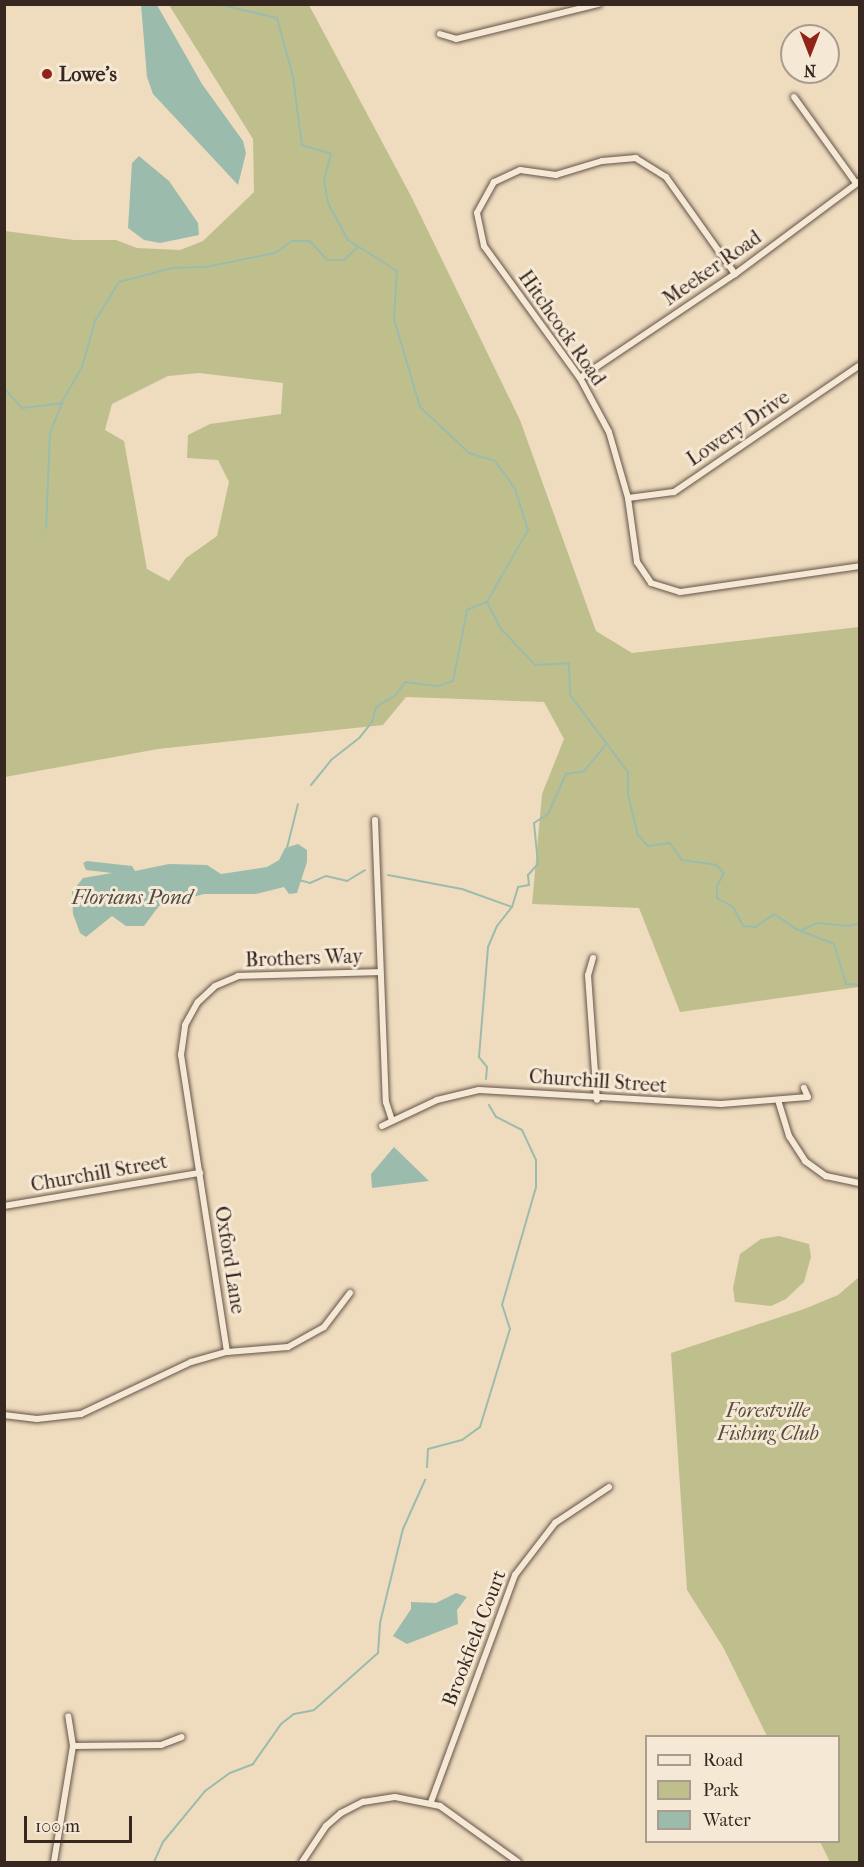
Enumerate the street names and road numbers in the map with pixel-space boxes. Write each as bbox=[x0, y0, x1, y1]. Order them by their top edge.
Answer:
street label: Meeker Road bbox=[658, 225, 766, 311]
street label: Hitchcock Road bbox=[513, 266, 611, 390]
street label: Lowery Drive bbox=[682, 385, 794, 471]
street label: Brothers Way bbox=[245, 944, 363, 972]
street label: Churchill Street bbox=[528, 1064, 668, 1098]
street label: Churchill Street bbox=[29, 1149, 169, 1197]
street label: Oxford Lane bbox=[210, 1204, 250, 1316]
street label: Brookfield Court bbox=[437, 1567, 511, 1709]

